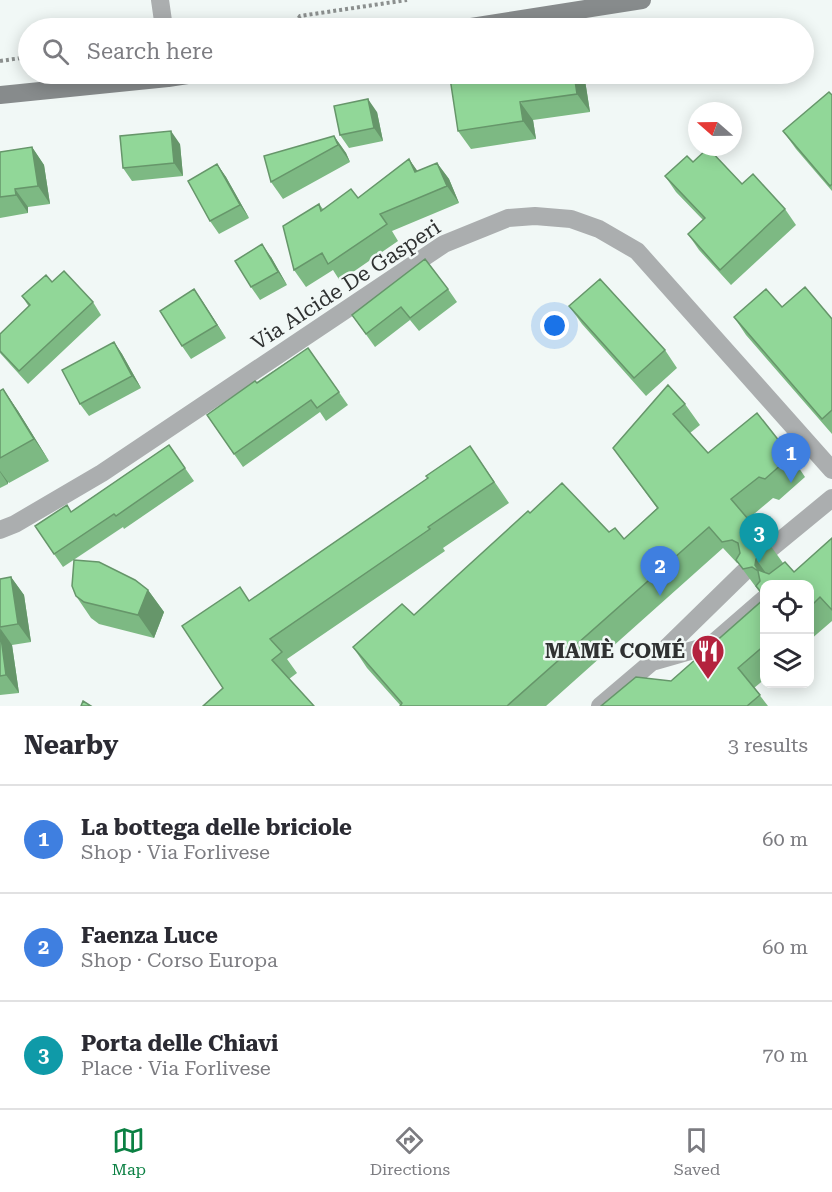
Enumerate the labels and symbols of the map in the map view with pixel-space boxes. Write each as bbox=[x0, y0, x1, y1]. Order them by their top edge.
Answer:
north arrow bbox=[688, 102, 742, 156]
street label: Via Alcide De Gasperi bbox=[247, 215, 445, 355]
your location bbox=[540, 311, 569, 340]
pin: 1 bbox=[772, 434, 810, 483]
pin: 3 bbox=[740, 514, 778, 563]
pin: 2 bbox=[640, 546, 680, 596]
restaurant icon: MAMÈ COMÉ bbox=[690, 633, 726, 680]
place label: MAMÈ COMÉ bbox=[545, 638, 685, 663]

